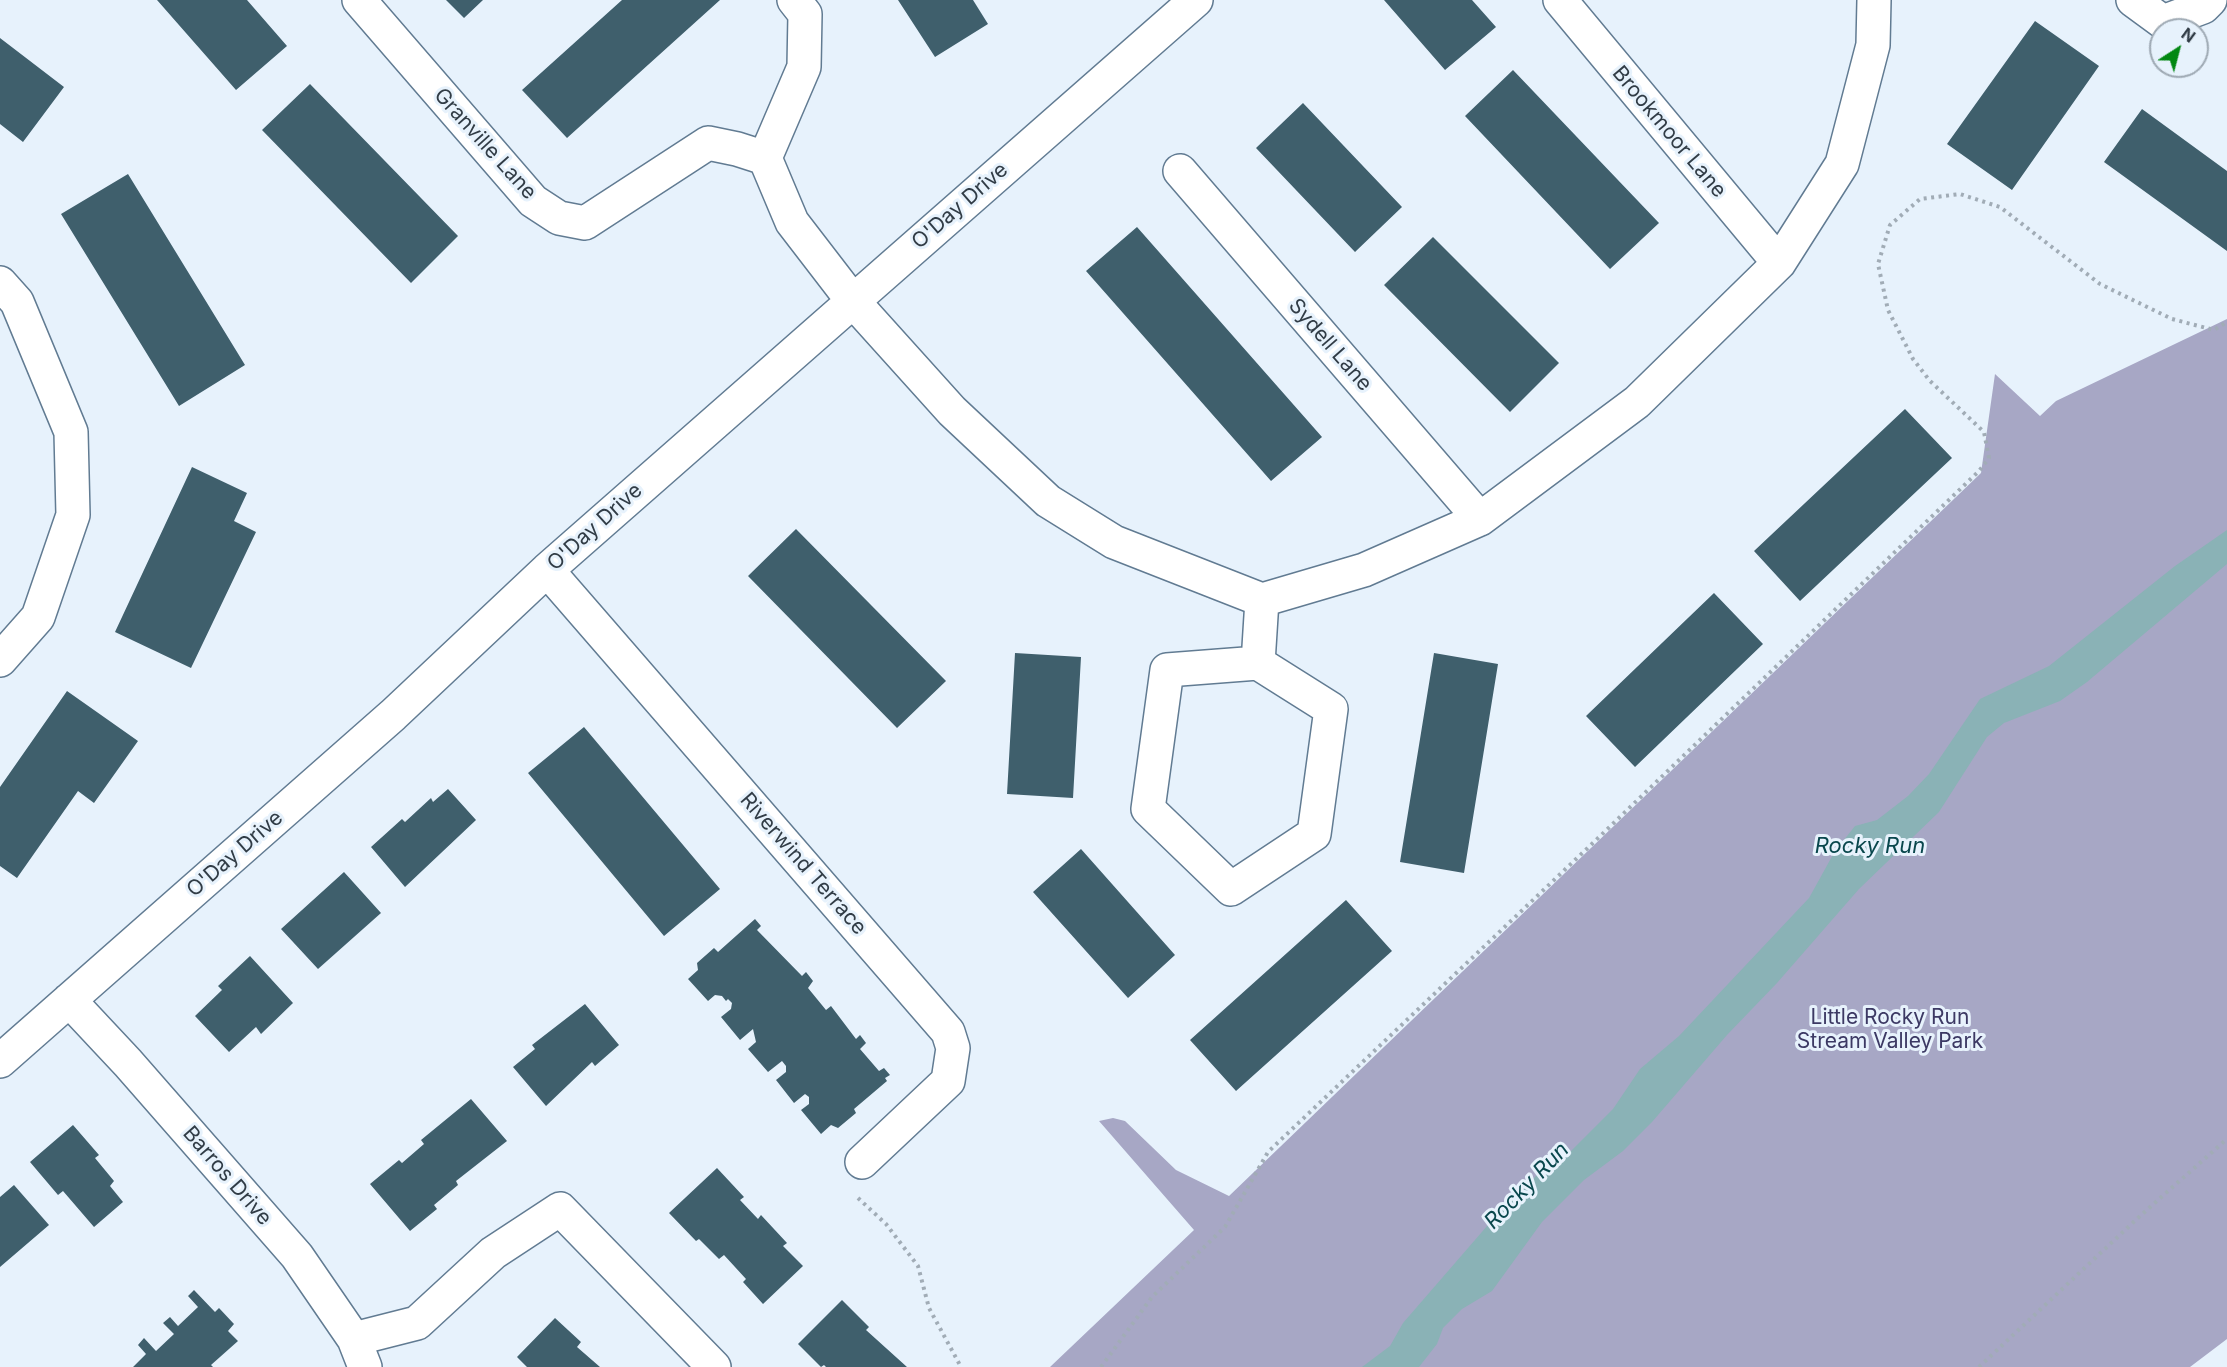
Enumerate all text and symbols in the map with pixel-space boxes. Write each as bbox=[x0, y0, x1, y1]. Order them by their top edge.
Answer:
north arrow bbox=[2149, 18, 2209, 78]
text: N bbox=[2178, 23, 2199, 47]
street label: Brookmoor Lane bbox=[1607, 61, 1731, 203]
street label: Granville Lane bbox=[428, 83, 542, 205]
street label: O'Day Drive bbox=[907, 158, 1013, 254]
street label: Sydell Lane bbox=[1283, 294, 1377, 396]
street label: O'Day Drive bbox=[542, 478, 648, 576]
street label: Riverwind Terrace bbox=[734, 788, 872, 940]
street label: O'Day Drive bbox=[182, 806, 288, 902]
water label: Rocky Run bbox=[1815, 833, 1925, 859]
park label: Little Rocky Run Stream Valley Park bbox=[1797, 1005, 1983, 1055]
street label: Barros Drive bbox=[177, 1121, 277, 1231]
water label: Rocky Run bbox=[1479, 1137, 1575, 1235]

